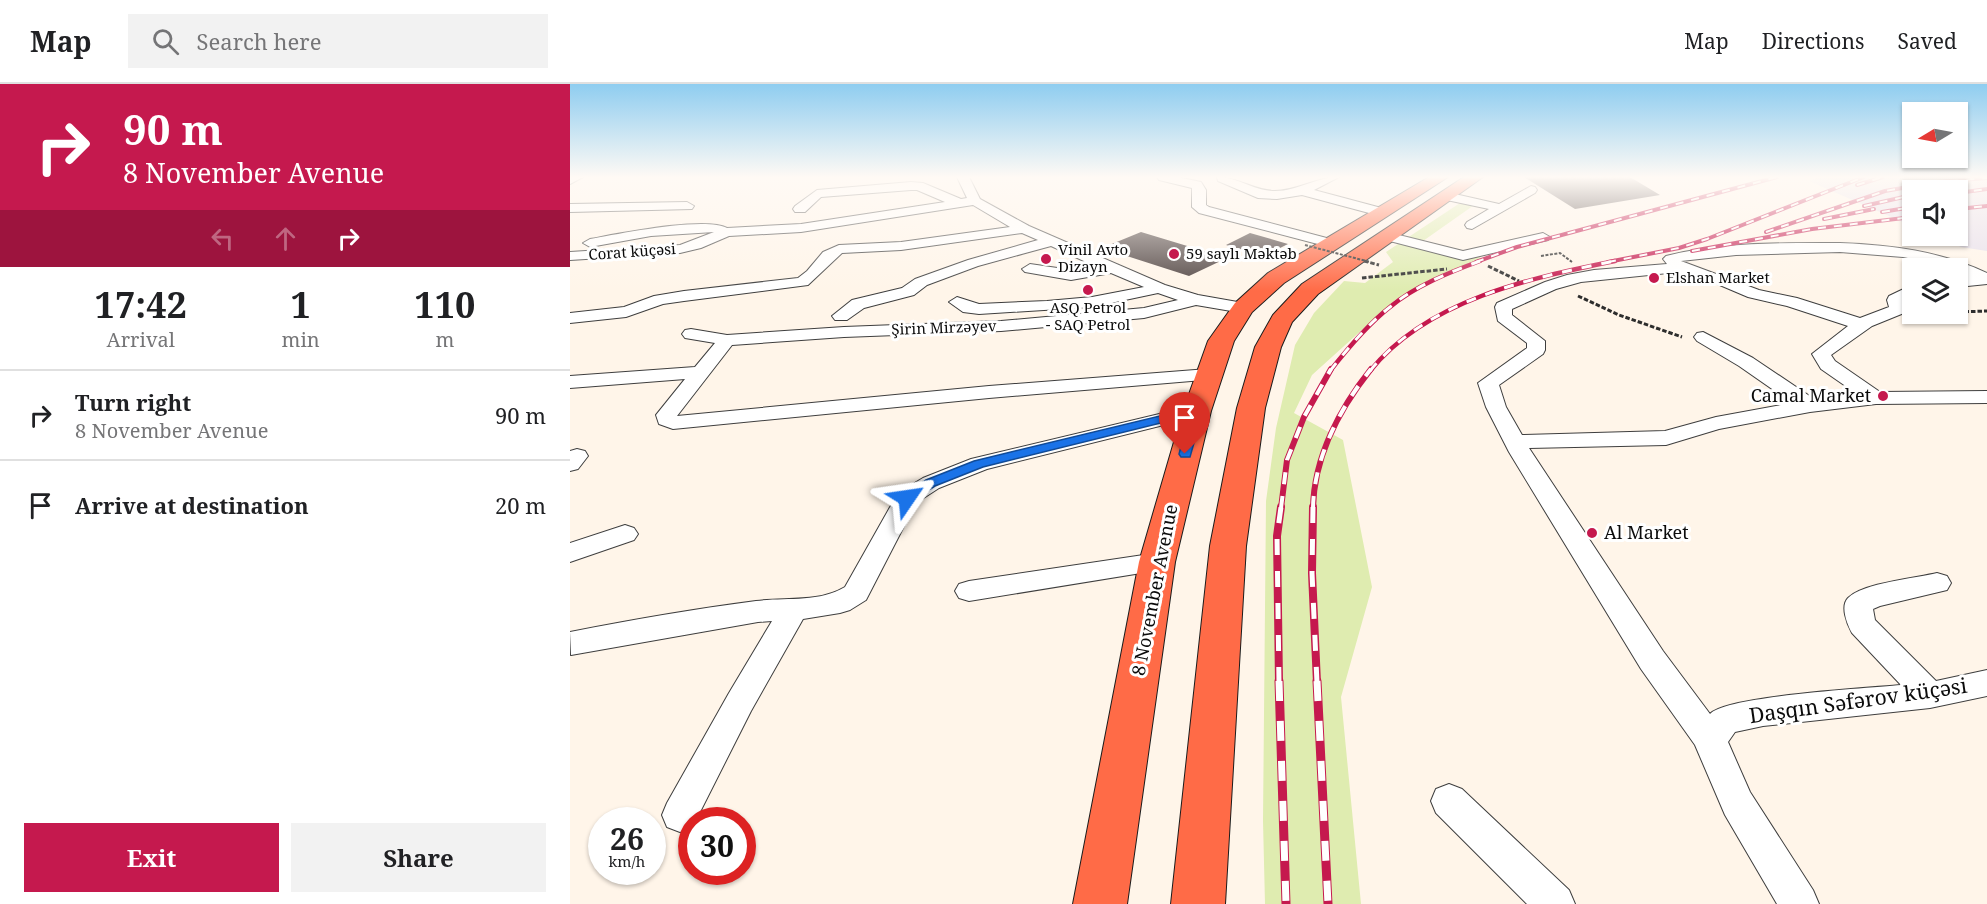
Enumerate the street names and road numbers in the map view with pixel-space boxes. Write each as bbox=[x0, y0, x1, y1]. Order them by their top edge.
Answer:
street label: Corat küçəsi bbox=[588, 238, 676, 264]
street label: Şirin Mirzəyev bbox=[891, 315, 997, 339]
street label: 8 November Avenue bbox=[1126, 502, 1182, 678]
street label: Daşqın Səfərov küçəsi bbox=[1747, 671, 1969, 729]

